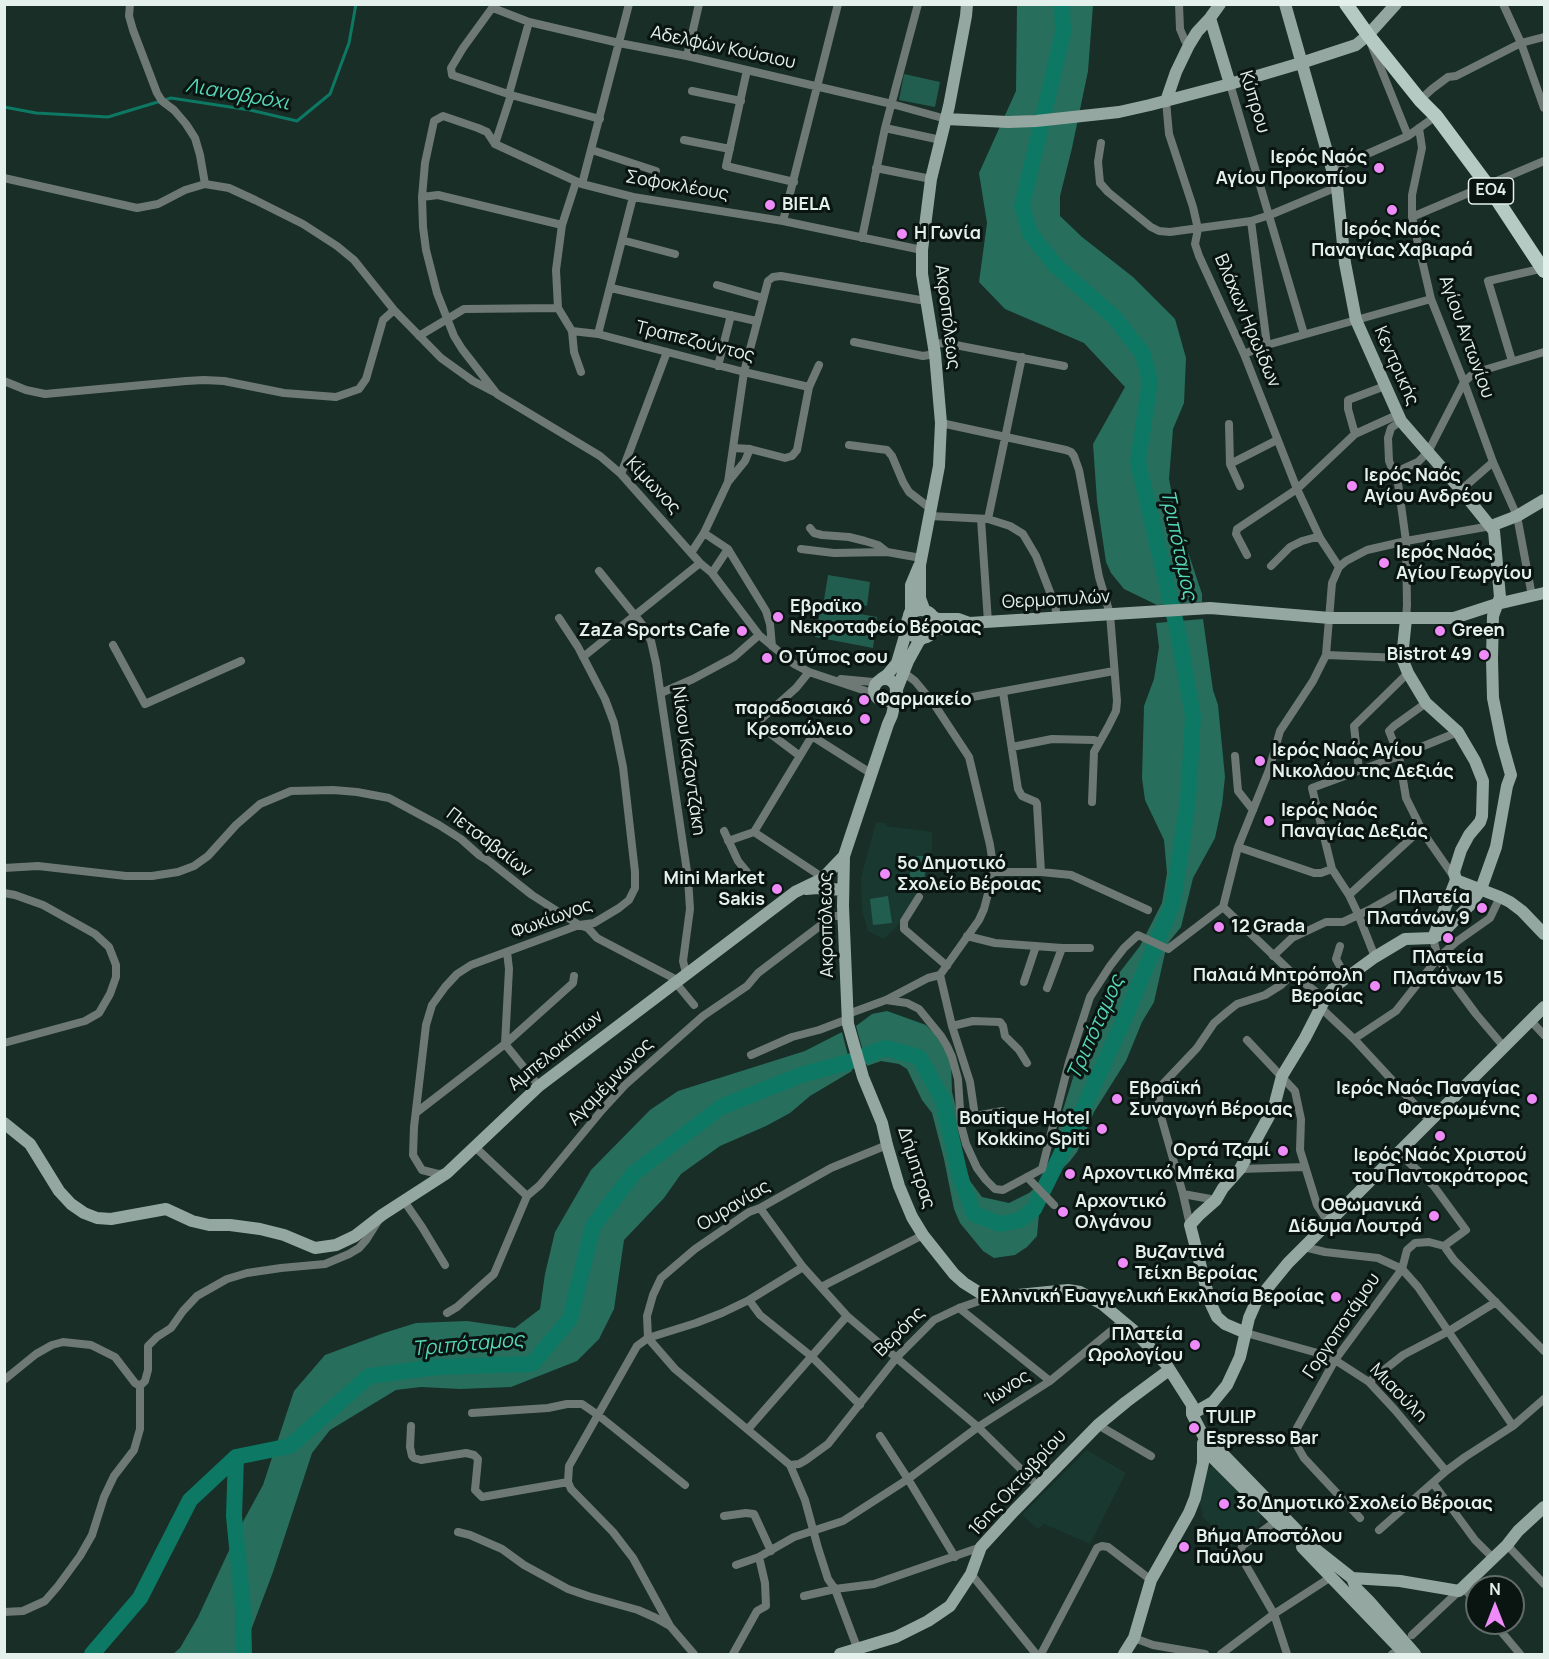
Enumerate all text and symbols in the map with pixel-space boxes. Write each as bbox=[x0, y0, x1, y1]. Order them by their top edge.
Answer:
street label: Αδελφών Κούσιου bbox=[648, 22, 798, 74]
street label: Κύπρου bbox=[1234, 68, 1274, 136]
water label: Λιανοβρόχι bbox=[184, 74, 292, 116]
place label: Ιερός Ναός Αγίου Προκοπίου bbox=[1216, 147, 1367, 190]
marker: Ιερός Ναός Αγίου Προκοπίου bbox=[1372, 161, 1386, 175]
street label: Σοφοκλέους bbox=[624, 166, 730, 206]
road number: ΕΟ4 bbox=[1468, 178, 1514, 204]
place label: BIELA bbox=[782, 194, 831, 216]
marker: BIELA bbox=[763, 198, 777, 212]
marker: Ιερός Ναός Παναγίας Χαβιαρά bbox=[1385, 203, 1399, 217]
place label: Ιερός Ναός Παναγίας Χαβιαρά bbox=[1311, 219, 1473, 262]
place label: Η Γωνία bbox=[914, 223, 981, 245]
marker: Η Γωνία bbox=[895, 227, 909, 241]
street label: Βλάχων Ηρωίδων bbox=[1209, 251, 1285, 391]
street label: Ακροπόλεως bbox=[930, 263, 964, 371]
street label: Αγίου Αντωνίου bbox=[1434, 273, 1498, 401]
street label: Τραπεζούντος bbox=[633, 317, 757, 367]
street label: Κεντρικής bbox=[1369, 323, 1423, 409]
street label: Κίμωνος bbox=[621, 453, 685, 519]
place label: Ιερός Ναός Αγίου Ανδρέου bbox=[1364, 465, 1493, 508]
marker: Ιερός Ναός Αγίου Ανδρέου bbox=[1345, 479, 1359, 493]
water label: Τριπόταμος bbox=[1155, 488, 1201, 602]
place label: Ιερός Ναός Αγίου Γεωργίου bbox=[1396, 542, 1532, 584]
marker: Ιερός Ναός Αγίου Γεωργίου bbox=[1377, 556, 1391, 570]
street label: Θερμοπυλών bbox=[1001, 586, 1111, 614]
place label: Εβραϊκο Νεκροταφείο Βέροιας bbox=[790, 596, 981, 638]
marker: Εβραϊκο Νεκροταφείο Βέροιας bbox=[771, 610, 785, 624]
place label: ZaZa Sports Cafe bbox=[578, 620, 730, 642]
place label: Green bbox=[1452, 620, 1505, 642]
marker: ZaZa Sports Cafe bbox=[735, 624, 749, 638]
marker: Green bbox=[1433, 624, 1447, 638]
place label: Bistrot 49 bbox=[1387, 644, 1472, 666]
place label: Ο Τύπος σου bbox=[779, 647, 888, 669]
marker: Bistrot 49 bbox=[1477, 648, 1491, 662]
marker: Ο Τύπος σου bbox=[760, 651, 774, 665]
street label: Νίκου Καζαντζάκη bbox=[667, 685, 709, 837]
place label: Φαρμακείο bbox=[876, 689, 972, 711]
marker: Φαρμακείο bbox=[857, 693, 871, 707]
place label: παραδοσιακό Κρεοπώλειο bbox=[735, 698, 853, 740]
marker: παραδοσιακό Κρεοπώλειο bbox=[858, 712, 872, 726]
place label: Ιερός Ναός Αγίου Νικολάου της Δεξιάς bbox=[1272, 740, 1454, 783]
marker: Ιερός Ναός Αγίου Νικολάου της Δεξιάς bbox=[1253, 754, 1267, 768]
place label: Ιερός Ναός Παναγίας Δεξιάς bbox=[1281, 800, 1428, 842]
street label: Πετσαβαίων bbox=[442, 804, 536, 882]
marker: Ιερός Ναός Παναγίας Δεξιάς bbox=[1262, 814, 1276, 828]
place label: 5ο Δημοτικό Σχολείο Βέροιας bbox=[897, 853, 1041, 896]
marker: 5ο Δημοτικό Σχολείο Βέροιας bbox=[878, 867, 892, 881]
place label: Mini Market Sakis bbox=[664, 868, 765, 910]
street label: Ακροπόλεως bbox=[815, 872, 839, 978]
marker: Mini Market Sakis bbox=[770, 882, 784, 896]
place label: Πλατεία Πλατάνων 9 bbox=[1367, 887, 1470, 930]
street label: Φωκίωνος bbox=[509, 894, 595, 944]
marker: Πλατεία Πλατάνων 9 bbox=[1475, 901, 1489, 915]
place label: 12 Grada bbox=[1231, 916, 1305, 938]
marker: 12 Grada bbox=[1212, 920, 1226, 934]
marker: Πλατεία Πλατάνων 15 bbox=[1441, 931, 1455, 945]
place label: Πλατεία Πλατάνων 15 bbox=[1393, 947, 1503, 990]
place label: Παλαιά Μητρόπολη Βεροίας bbox=[1193, 965, 1363, 1008]
water label: Τριπόταμος bbox=[1062, 972, 1130, 1084]
marker: Παλαιά Μητρόπολη Βεροίας bbox=[1368, 979, 1382, 993]
street label: Αμπελοκήπων bbox=[504, 1006, 608, 1096]
street label: Αγαμέμνωνος bbox=[564, 1034, 658, 1130]
place label: Εβραϊκή Συναγωγή Βέροιας bbox=[1129, 1078, 1293, 1120]
place label: Ιερός Ναός Παναγίας Φανερωμένης bbox=[1336, 1078, 1520, 1120]
marker: Εβραϊκή Συναγωγή Βέροιας bbox=[1110, 1092, 1124, 1106]
marker: Ιερός Ναός Παναγίας Φανερωμένης bbox=[1525, 1092, 1539, 1106]
place label: Boutique Hotel Kokkino Spiti bbox=[959, 1108, 1090, 1150]
marker: Boutique Hotel Kokkino Spiti bbox=[1095, 1122, 1109, 1136]
street label: Δήμητρας bbox=[893, 1124, 939, 1212]
marker: Ιερός Ναός Χριστού του Παντοκράτορος bbox=[1433, 1129, 1447, 1143]
place label: Ορτά Τζαμί bbox=[1173, 1140, 1271, 1162]
marker: Ορτά Τζαμί bbox=[1276, 1144, 1290, 1158]
place label: Ιερός Ναός Χριστού του Παντοκράτορος bbox=[1352, 1145, 1528, 1188]
place label: Αρχοντικό Μπέκα bbox=[1082, 1163, 1235, 1185]
marker: Αρχοντικό Μπέκα bbox=[1063, 1167, 1077, 1181]
street label: Ουρανίας bbox=[694, 1176, 774, 1236]
place label: Αρχοντικό Ολγάνου bbox=[1075, 1191, 1166, 1234]
place label: Οθωμανικά Δίδυμα Λουτρά bbox=[1288, 1195, 1422, 1238]
marker: Αρχοντικό Ολγάνου bbox=[1056, 1205, 1070, 1219]
marker: Οθωμανικά Δίδυμα Λουτρά bbox=[1427, 1209, 1441, 1223]
place label: Βυζαντινά Τείχη Βεροίας bbox=[1135, 1242, 1258, 1284]
marker: Βυζαντινά Τείχη Βεροίας bbox=[1116, 1256, 1130, 1270]
street label: Γοργοποτάμου bbox=[1299, 1269, 1385, 1383]
place label: Ελληνική Ευαγγελική Εκκλησία Βεροίας bbox=[980, 1286, 1324, 1308]
marker: Ελληνική Ευαγγελική Εκκλησία Βεροίας bbox=[1329, 1290, 1343, 1304]
street label: Βερόης bbox=[870, 1302, 930, 1362]
place label: Πλατεία Ωρολογίου bbox=[1088, 1324, 1183, 1366]
water label: Τριπόταμος bbox=[411, 1328, 525, 1362]
marker: Πλατεία Ωρολογίου bbox=[1188, 1338, 1202, 1352]
street label: Μιαούλη bbox=[1365, 1359, 1431, 1427]
street label: Ίωνος bbox=[981, 1366, 1035, 1410]
place label: TULIP Espresso Bar bbox=[1206, 1407, 1318, 1450]
marker: TULIP Espresso Bar bbox=[1187, 1421, 1201, 1435]
street label: 16ης Οκτωβρίου bbox=[965, 1426, 1071, 1540]
place label: 3ο Δημοτικό Σχολείο Βέροιας bbox=[1236, 1493, 1493, 1515]
marker: 3ο Δημοτικό Σχολείο Βέροιας bbox=[1217, 1497, 1231, 1511]
place label: Βήμα Αποστόλου Παύλου bbox=[1196, 1526, 1342, 1568]
marker: Βήμα Αποστόλου Παύλου bbox=[1177, 1540, 1191, 1554]
north arrow bbox=[1465, 1575, 1525, 1635]
text: N bbox=[1489, 1578, 1501, 1600]

